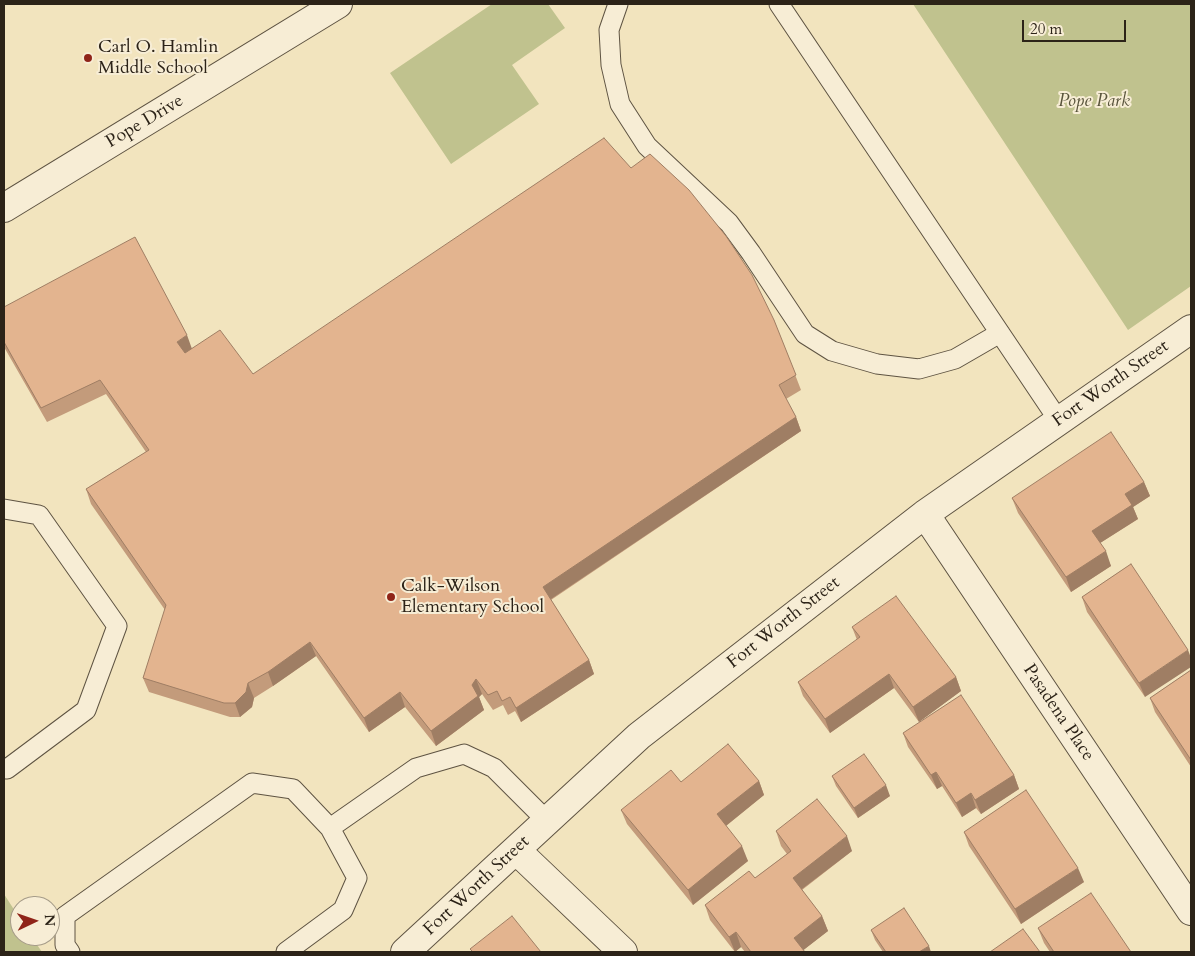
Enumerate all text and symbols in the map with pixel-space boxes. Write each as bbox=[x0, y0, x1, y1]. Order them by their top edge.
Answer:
scale bar bbox=[1025, 10, 1129, 42]
text: 20 m bbox=[1030, 19, 1062, 39]
place label: Carl O. Hamlin Middle School bbox=[98, 37, 218, 80]
marker: Carl O. Hamlin Middle School bbox=[82, 52, 94, 64]
street label: Pope Drive bbox=[102, 90, 188, 154]
park label: Pope Park bbox=[1058, 91, 1130, 113]
street label: Fort Worth Street bbox=[1049, 336, 1173, 432]
street label: Fort Worth Street bbox=[723, 572, 845, 674]
place label: Calk-Wilson Elementary School bbox=[401, 576, 544, 618]
marker: Calk-Wilson Elementary School bbox=[385, 591, 397, 603]
street label: Pasadena Place bbox=[1018, 660, 1098, 766]
street label: Fort Worth Street bbox=[420, 831, 534, 941]
north arrow bbox=[10, 896, 60, 946]
text: N bbox=[40, 914, 59, 927]

